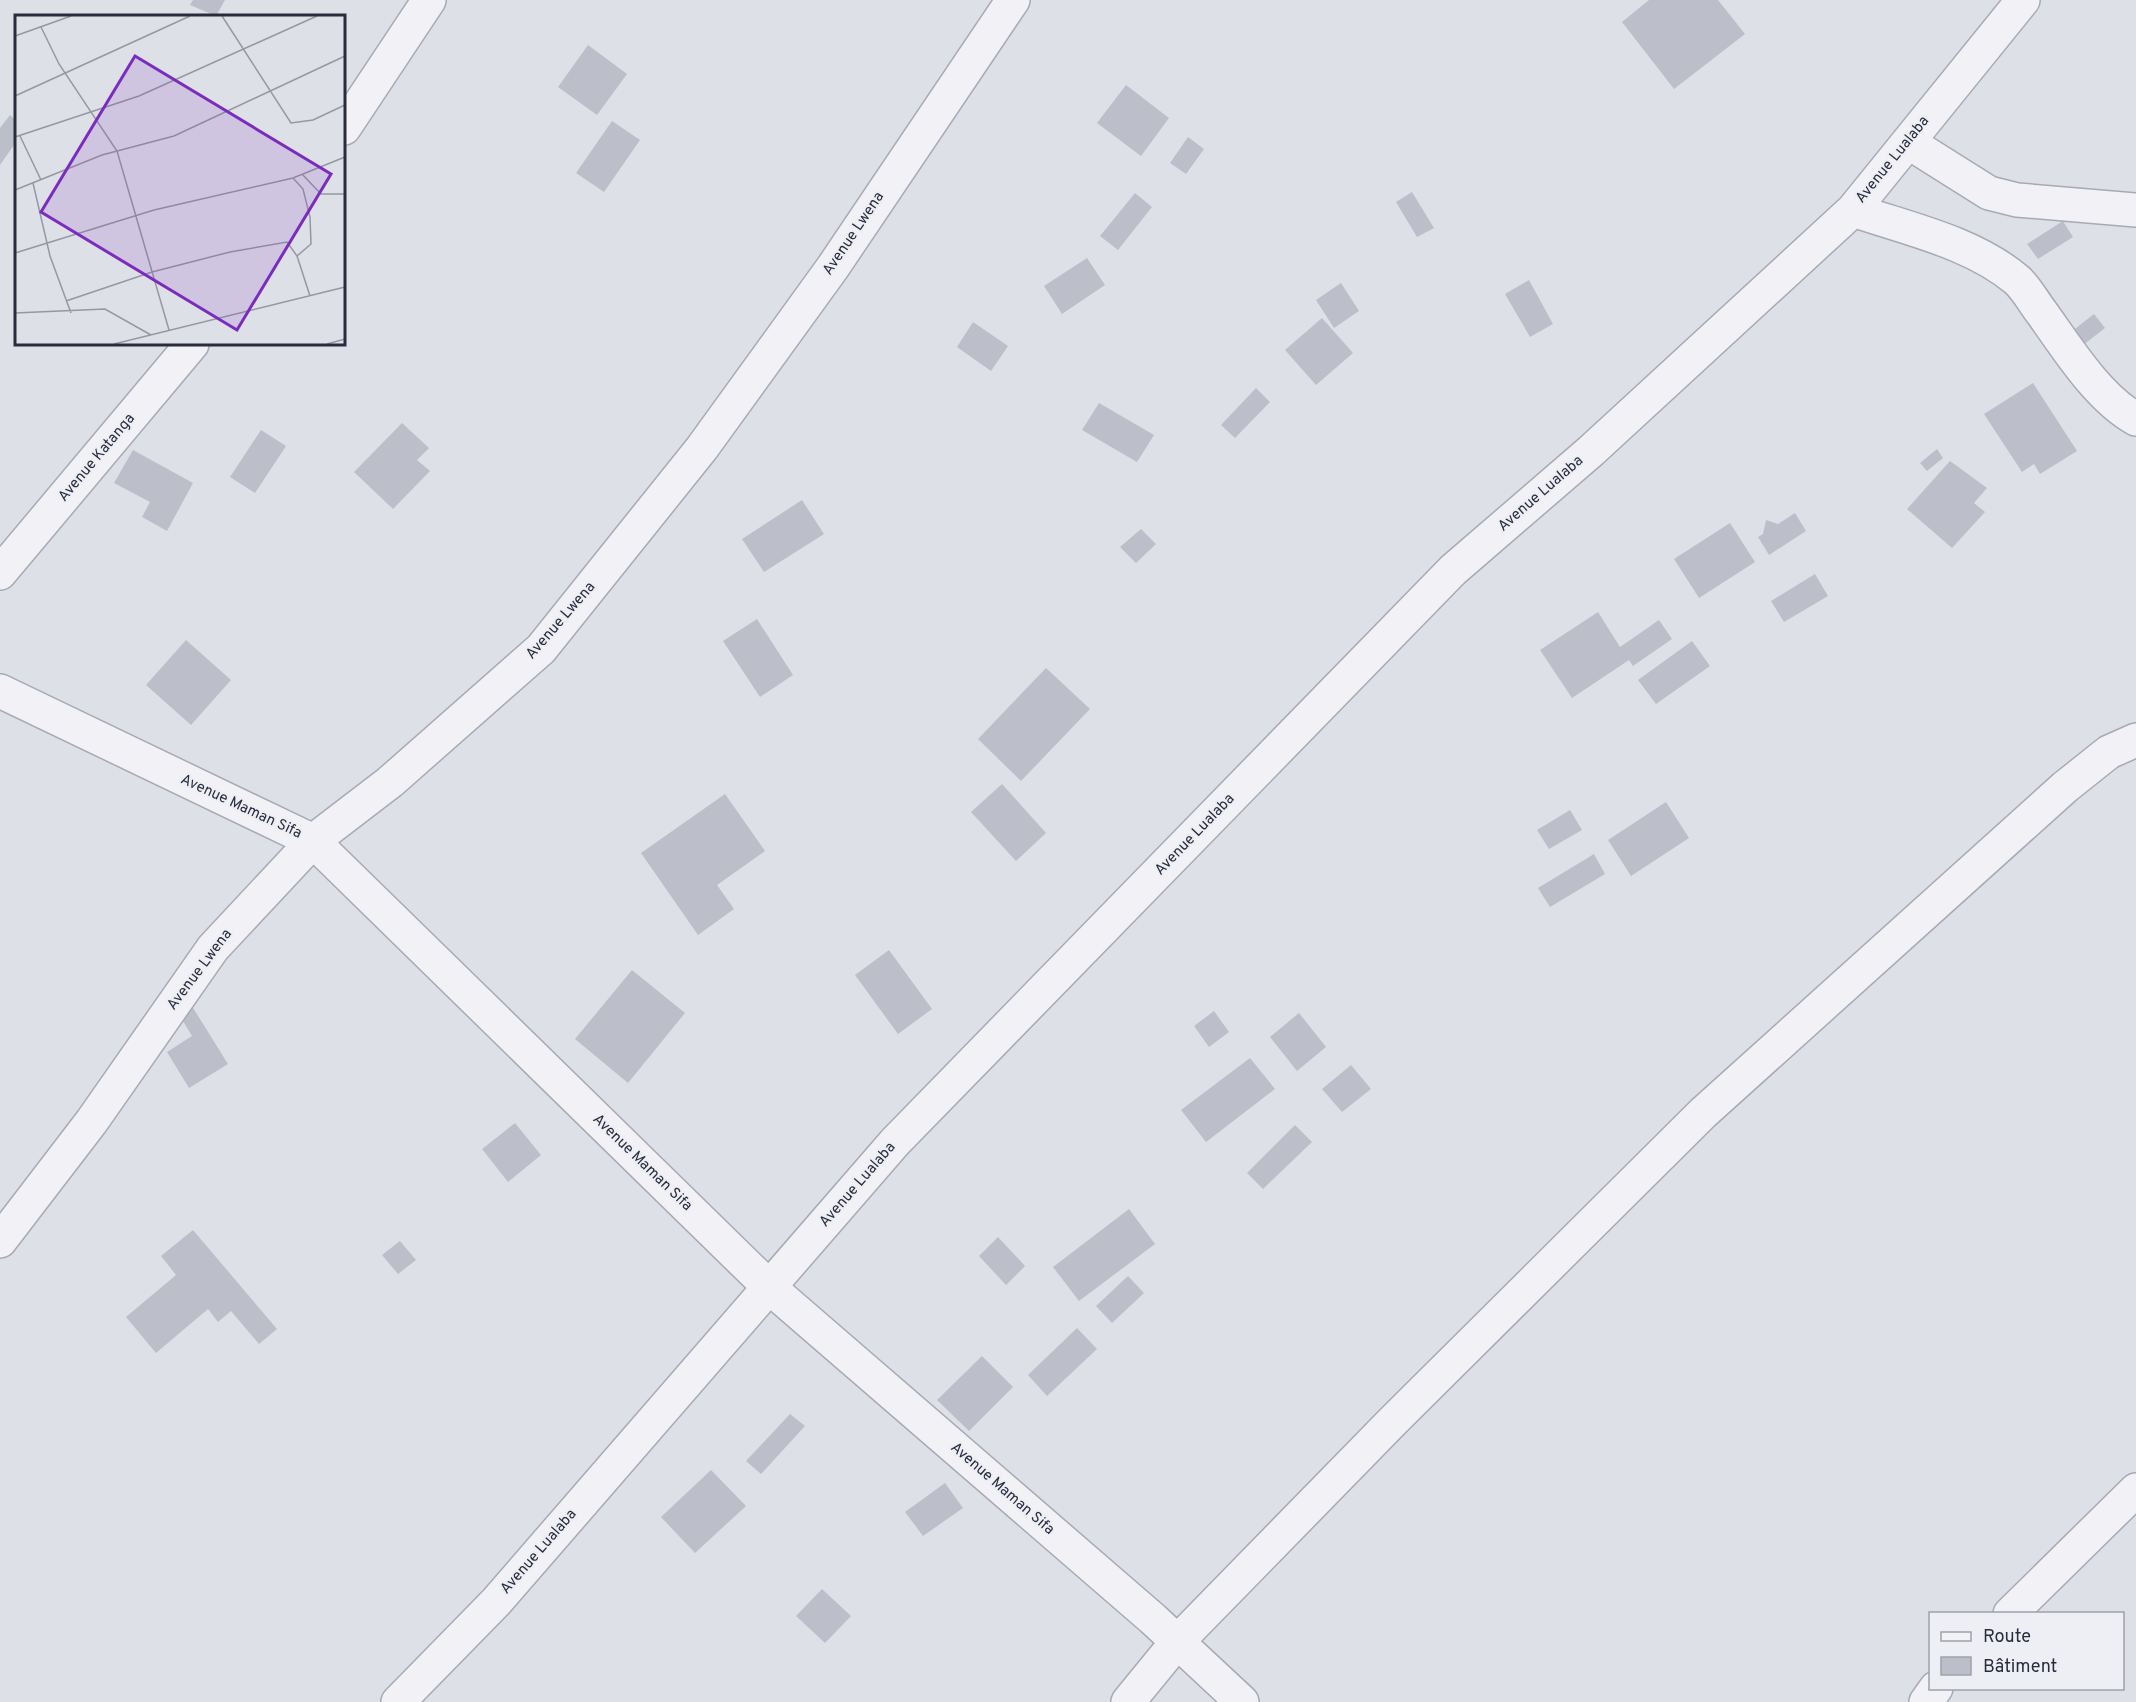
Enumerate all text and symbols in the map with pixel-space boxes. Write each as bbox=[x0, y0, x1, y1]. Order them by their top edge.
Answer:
inset map bbox=[15, 15, 345, 345]
street label: Avenue Lualaba bbox=[1852, 112, 1934, 208]
street label: Avenue Lwena bbox=[819, 189, 889, 279]
street label: Avenue Katanga bbox=[54, 410, 140, 506]
street label: Avenue Lualaba bbox=[1494, 452, 1588, 536]
street label: Avenue Lwena bbox=[522, 578, 600, 664]
street label: Avenue Maman Sifa bbox=[177, 771, 305, 843]
street label: Avenue Lualaba bbox=[1151, 790, 1239, 880]
street label: Avenue Lwena bbox=[163, 926, 237, 1014]
street label: Avenue Maman Sifa bbox=[588, 1110, 696, 1216]
street label: Avenue Lualaba bbox=[816, 1138, 900, 1232]
street label: Avenue Maman Sifa bbox=[946, 1439, 1058, 1539]
street label: Avenue Lualaba bbox=[497, 1505, 581, 1599]
legend bbox=[1929, 1612, 2124, 1690]
text: Route bbox=[1983, 1626, 2031, 1649]
text: Bâtiment bbox=[1983, 1656, 2057, 1679]

